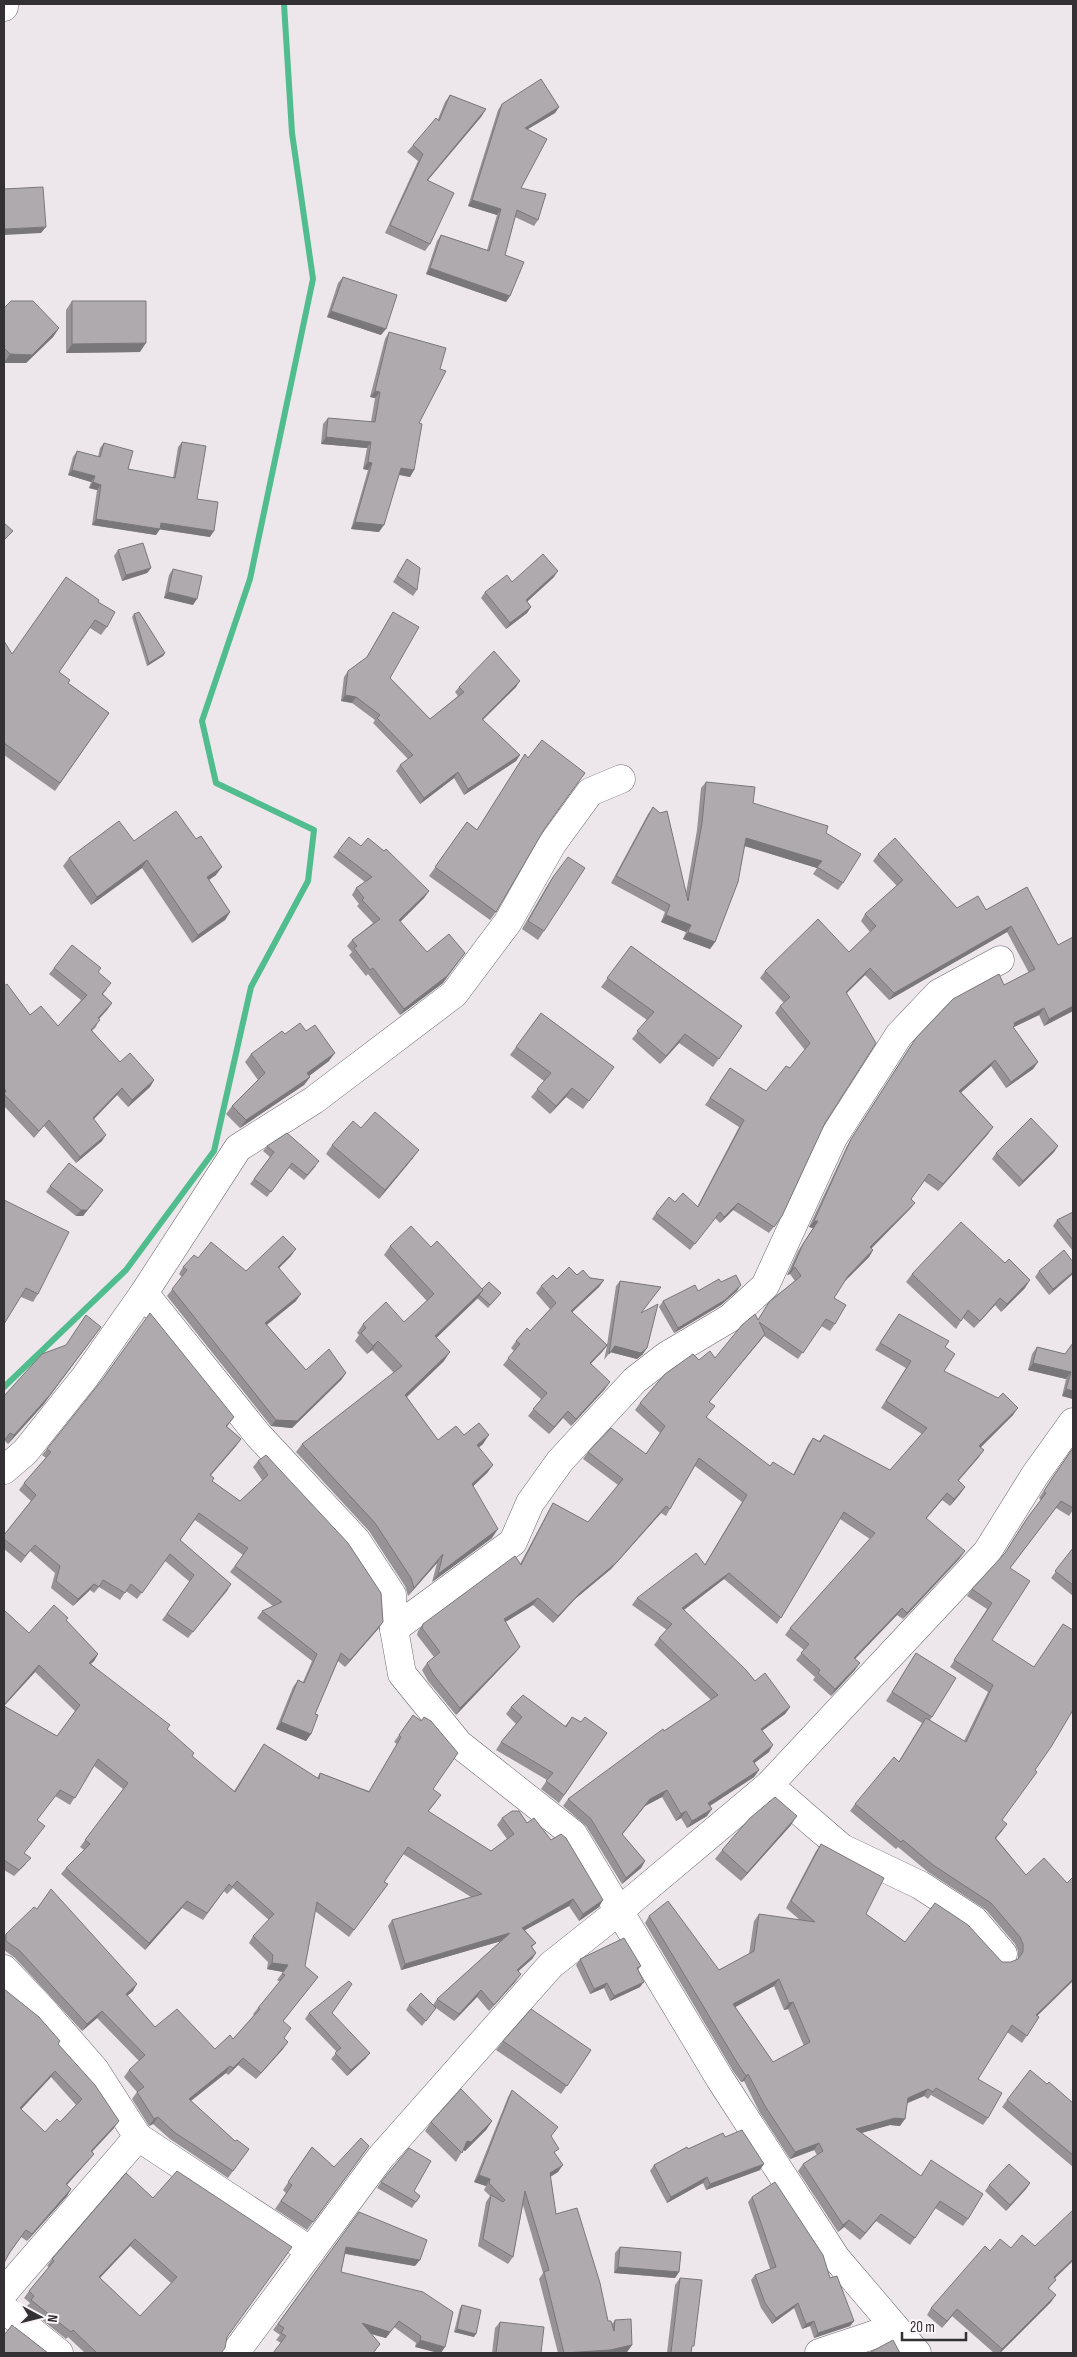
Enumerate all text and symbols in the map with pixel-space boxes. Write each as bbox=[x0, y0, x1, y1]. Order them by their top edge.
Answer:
north arrow bbox=[15, 2292, 65, 2342]
scale bar bbox=[902, 2310, 966, 2342]
text: N bbox=[44, 2314, 61, 2323]
text: 20 m bbox=[910, 2318, 935, 2337]

